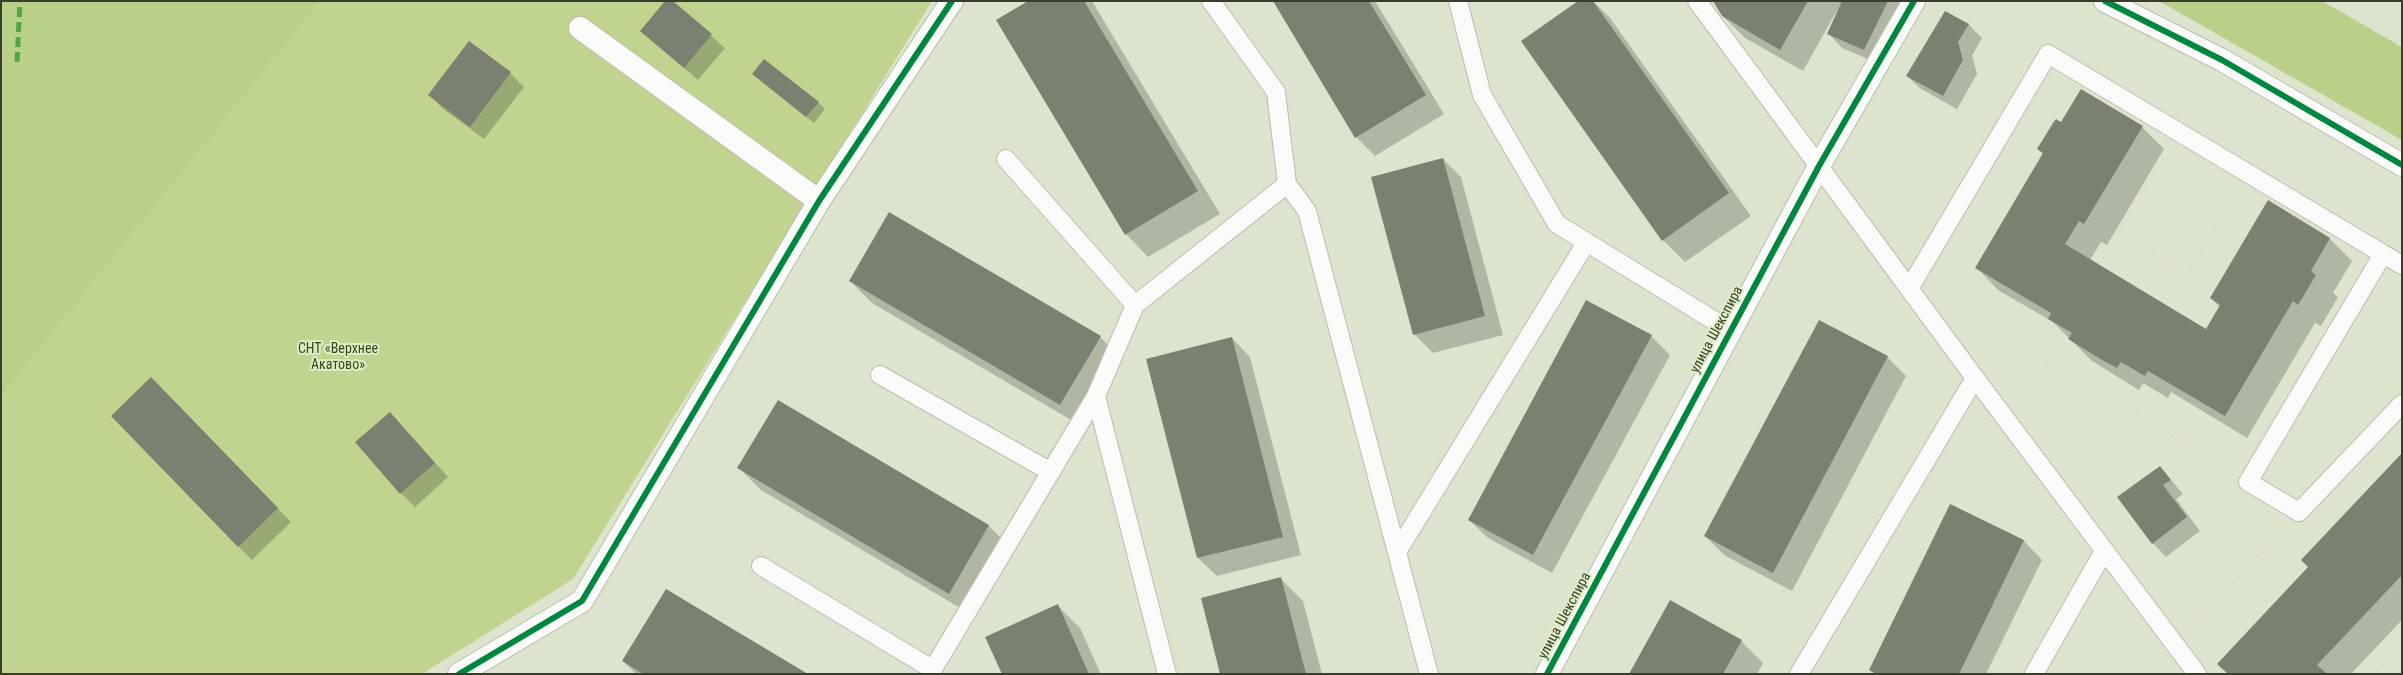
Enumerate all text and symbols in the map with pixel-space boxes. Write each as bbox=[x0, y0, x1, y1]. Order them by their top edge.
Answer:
street label: улица Шекспира bbox=[1687, 284, 1747, 376]
park label: СНТ «Верхнее Акатово» bbox=[298, 341, 378, 374]
street label: улица Шекспира bbox=[1535, 570, 1595, 662]

